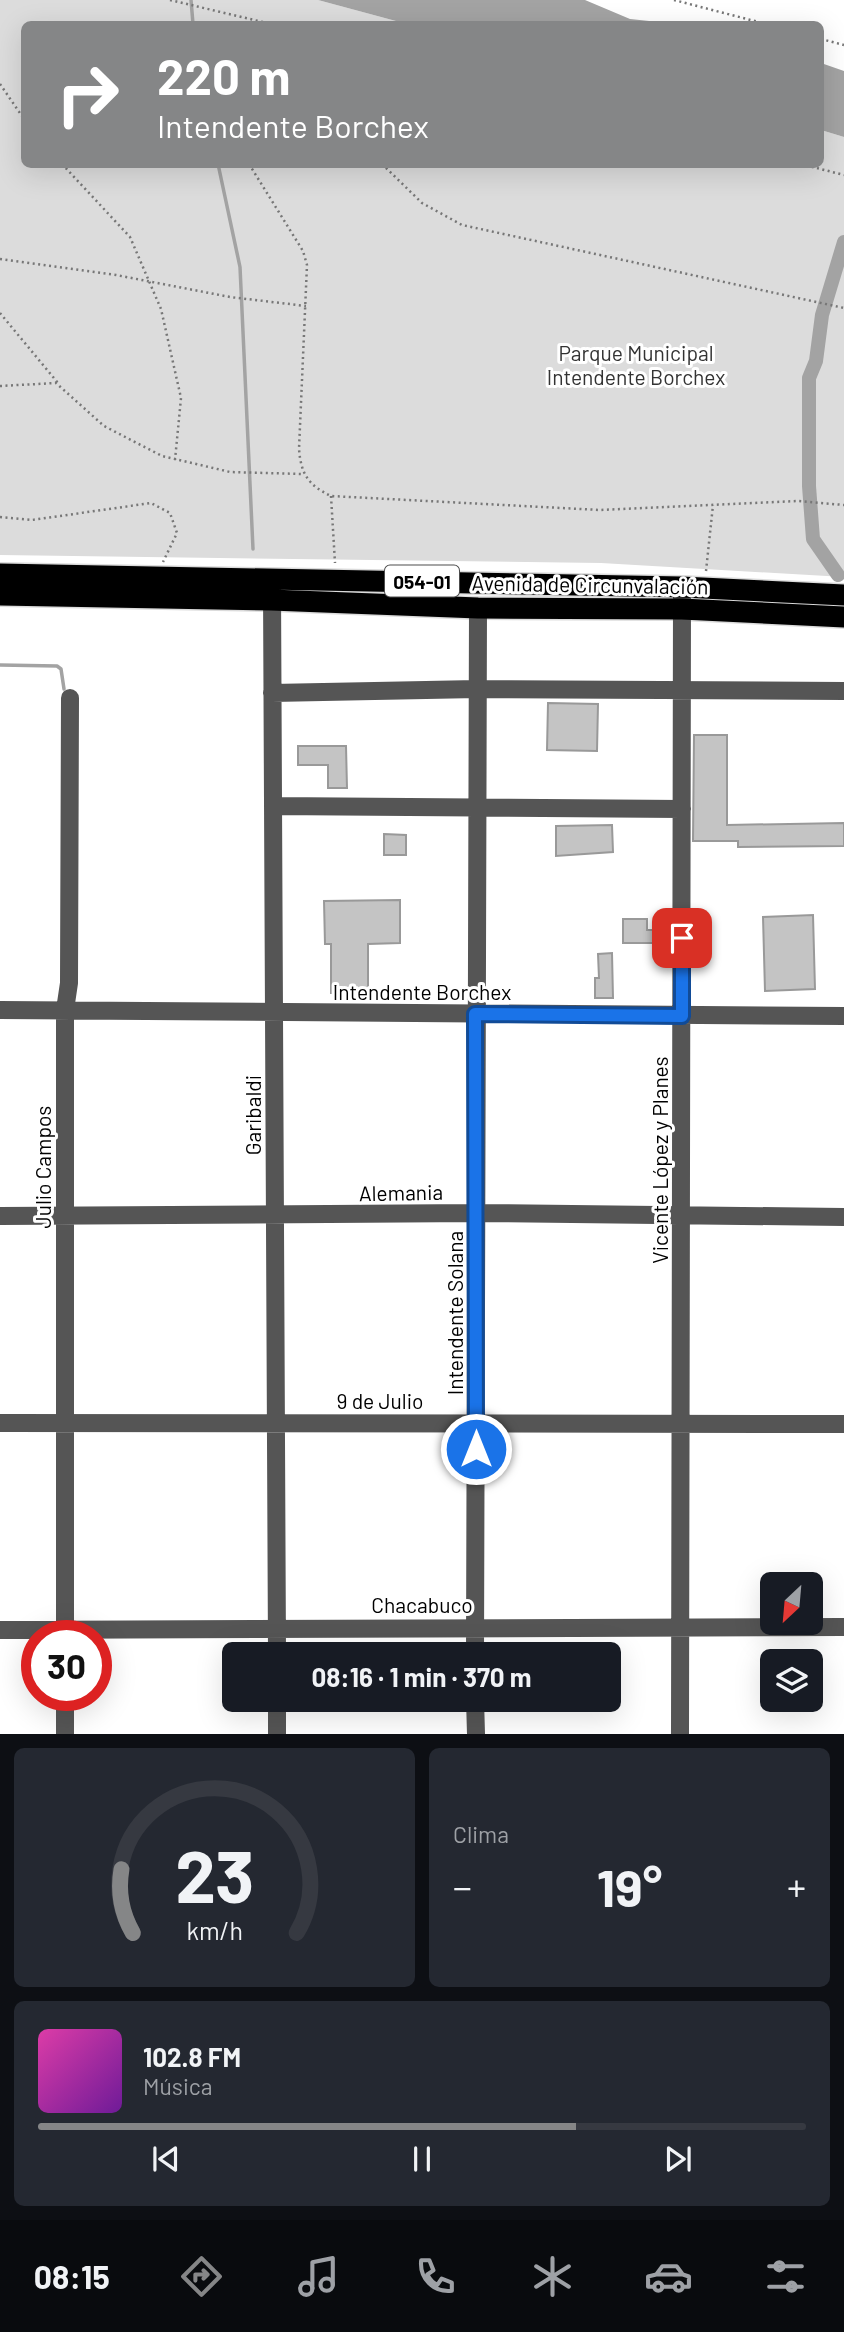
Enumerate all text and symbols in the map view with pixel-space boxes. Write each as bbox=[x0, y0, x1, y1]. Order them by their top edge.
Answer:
text: 220 m bbox=[157, 46, 291, 105]
icon: right bbox=[42, 49, 133, 140]
text: Intendente Borchex bbox=[157, 106, 429, 144]
park label: Parque Municipal Intendente Borchex bbox=[547, 340, 725, 389]
road number: 054-01 bbox=[385, 566, 459, 596]
street label: Avenida de Circunvalación bbox=[471, 569, 709, 599]
pin bbox=[652, 908, 712, 968]
icon: arrive bbox=[663, 919, 701, 957]
street label: Intendente Borchex bbox=[333, 979, 511, 1004]
street label: Vicente López y Planes bbox=[647, 1056, 672, 1264]
street label: Garibaldi bbox=[240, 1075, 265, 1155]
street label: Julio Campos bbox=[30, 1106, 55, 1228]
street label: Alemania bbox=[359, 1179, 443, 1205]
street label: Intendente Solana bbox=[442, 1231, 467, 1395]
street label: 9 de Julio bbox=[336, 1388, 424, 1413]
position arrow bbox=[439, 1412, 513, 1486]
north arrow bbox=[760, 1572, 822, 1634]
map controls bbox=[760, 1572, 823, 1712]
street label: Chacabuco bbox=[371, 1592, 473, 1617]
speed limit sign: 30 bbox=[21, 1620, 112, 1711]
button: layers bbox=[760, 1649, 823, 1712]
text: 08:16 · 1 min · 370 m bbox=[311, 1661, 532, 1692]
text: Clima bbox=[453, 1820, 509, 1848]
text: 23 bbox=[175, 1831, 254, 1919]
text: 19° bbox=[597, 1855, 662, 1917]
text: − bbox=[453, 1863, 472, 1909]
text: + bbox=[787, 1863, 806, 1909]
text: km/h bbox=[186, 1915, 243, 1945]
text: 102.8 FM bbox=[143, 2041, 241, 2072]
text: Música bbox=[143, 2072, 212, 2100]
icon: previous bbox=[147, 2140, 185, 2178]
icon: pause bbox=[403, 2140, 441, 2178]
icon: next bbox=[659, 2140, 697, 2178]
icon: directions bbox=[177, 2252, 226, 2301]
icon: music bbox=[294, 2252, 343, 2301]
icon: phone bbox=[411, 2252, 460, 2301]
icon: climate bbox=[528, 2252, 577, 2301]
icon: car bbox=[644, 2252, 693, 2301]
icon: filters bbox=[761, 2252, 810, 2301]
text: 08:15 bbox=[34, 2257, 110, 2295]

